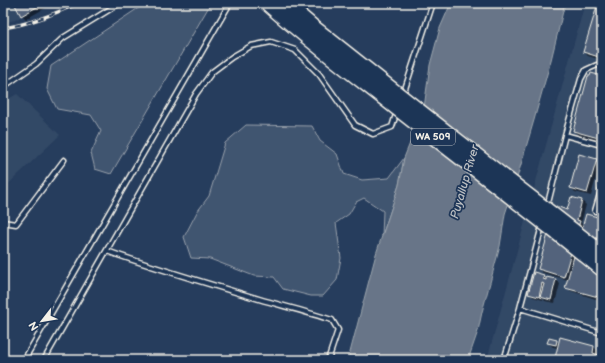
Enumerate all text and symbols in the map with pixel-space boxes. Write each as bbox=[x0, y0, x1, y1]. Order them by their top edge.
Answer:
road number: WA 509 bbox=[411, 129, 455, 145]
water label: Puyallup River bbox=[447, 142, 483, 221]
north arrow bbox=[22, 301, 62, 341]
text: N bbox=[26, 319, 42, 333]

